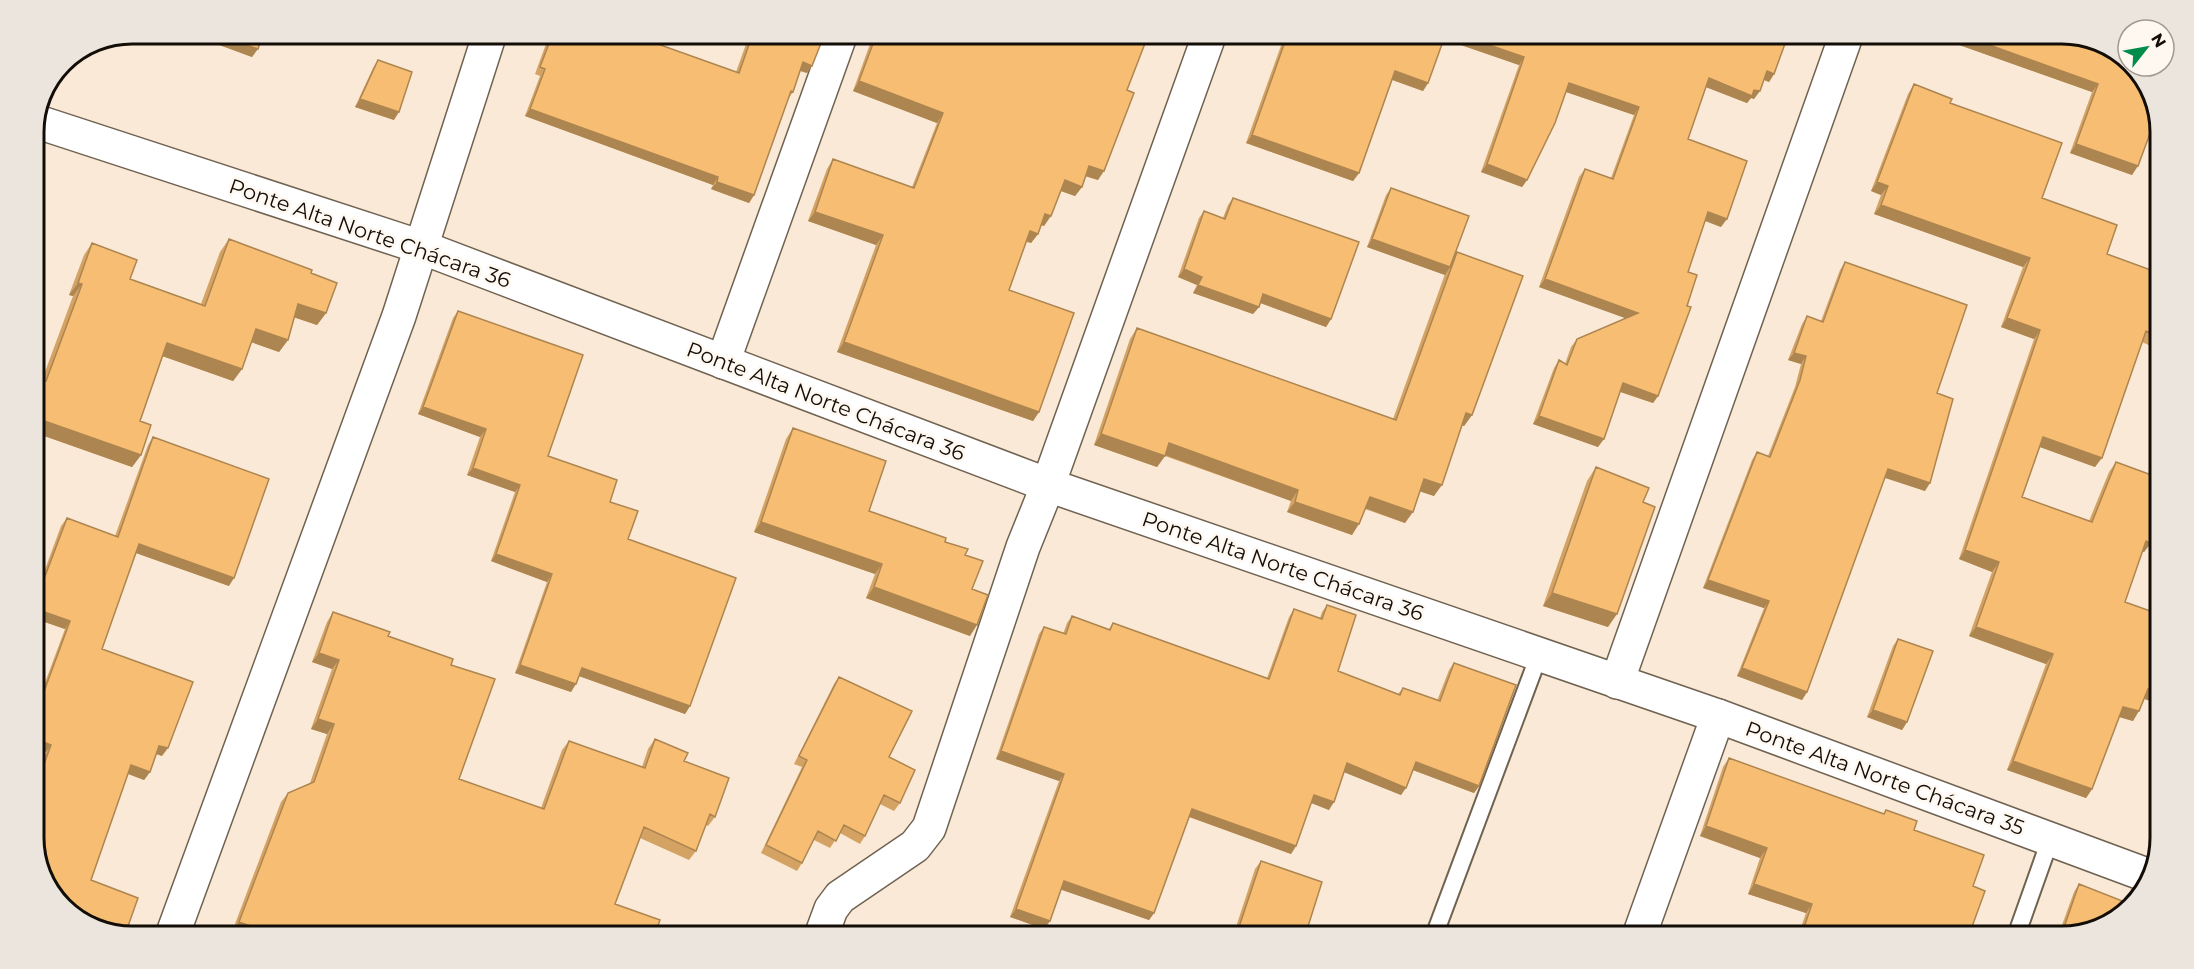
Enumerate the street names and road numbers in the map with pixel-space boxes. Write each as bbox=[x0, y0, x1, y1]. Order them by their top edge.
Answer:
street label: Ponte Alta Norte Chácara 36 bbox=[226, 173, 514, 293]
street label: Ponte Alta Norte Chácara 36 bbox=[683, 336, 969, 466]
street label: Ponte Alta Norte Chácara 36 bbox=[1139, 506, 1427, 626]
street label: Ponte Alta Norte Chácara 35 bbox=[1742, 716, 2028, 840]

